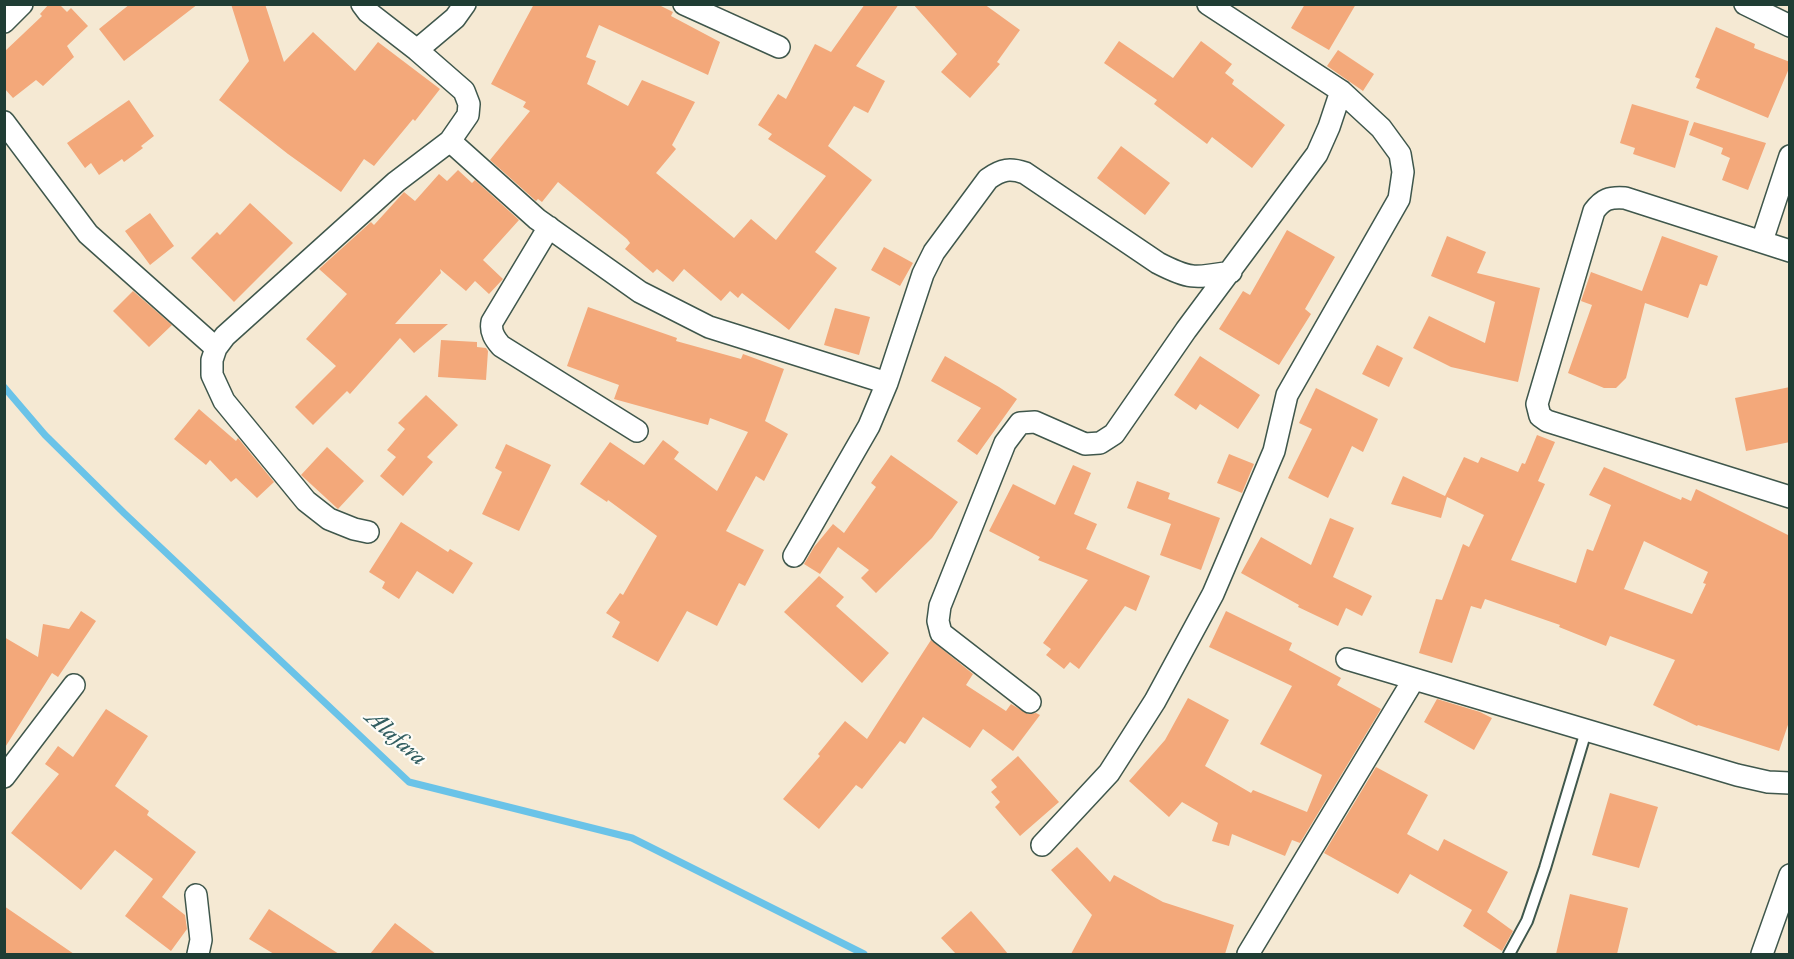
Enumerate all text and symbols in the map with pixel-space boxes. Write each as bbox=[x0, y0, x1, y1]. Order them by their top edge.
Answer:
water label: Alafara bbox=[358, 704, 432, 774]

